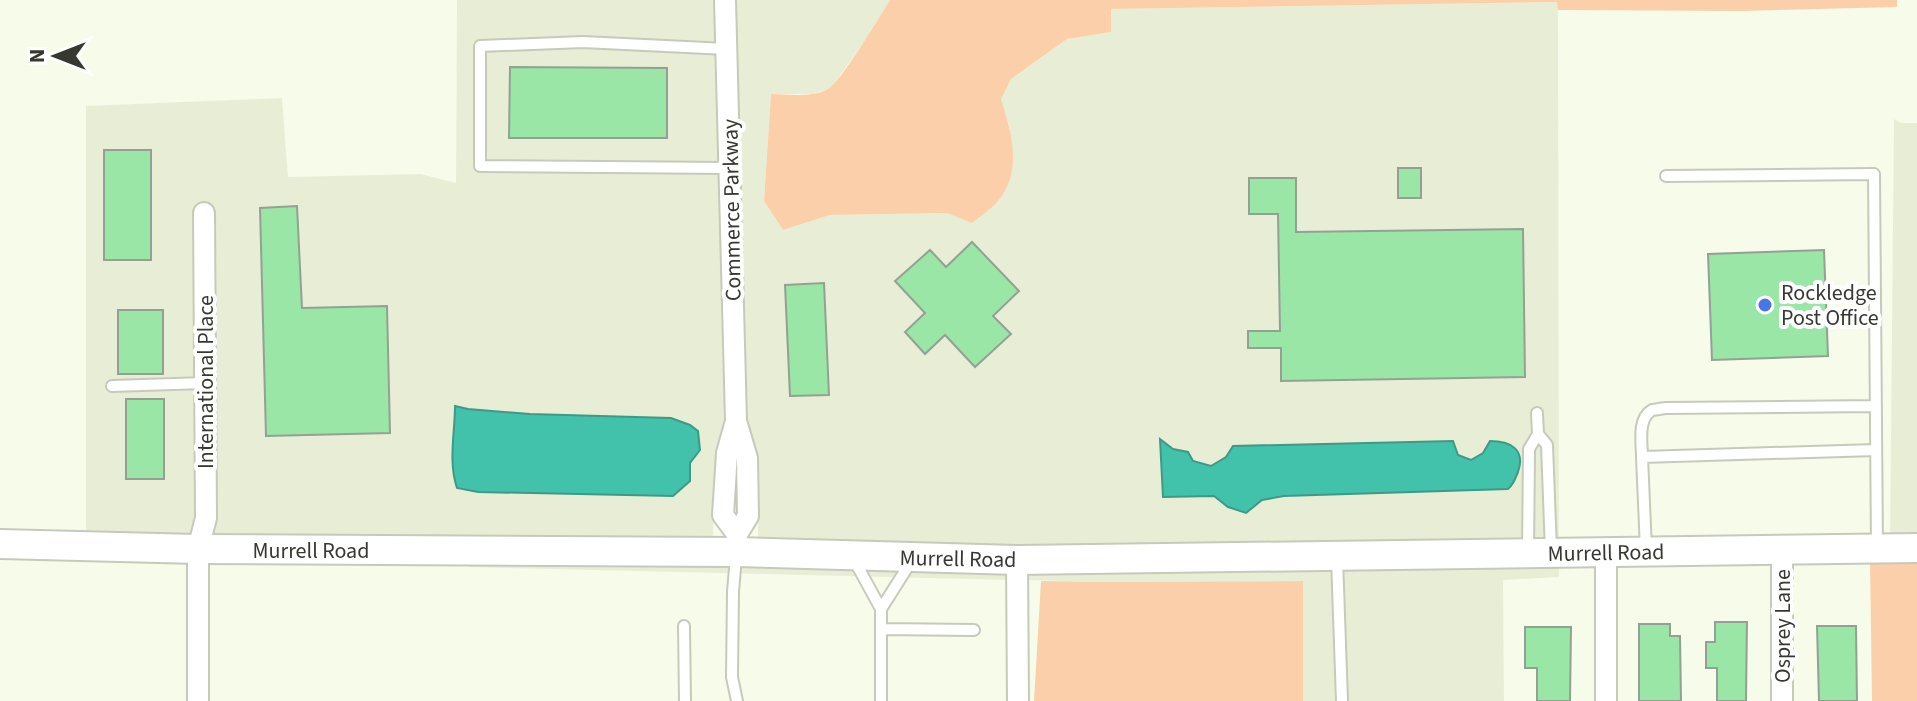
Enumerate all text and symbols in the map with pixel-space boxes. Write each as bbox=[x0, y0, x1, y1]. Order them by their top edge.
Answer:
north arrow bbox=[16, 16, 96, 96]
text: N bbox=[21, 49, 53, 63]
street label: Commerce Parkway bbox=[714, 118, 750, 301]
place label: Rockledge Post Office bbox=[1781, 277, 1879, 334]
street label: International Place bbox=[190, 295, 222, 469]
marker: Rockledge Post Office bbox=[1756, 296, 1774, 314]
street label: Murrell Road bbox=[253, 535, 369, 567]
street label: Murrell Road bbox=[1547, 536, 1665, 570]
street label: Murrell Road bbox=[899, 542, 1017, 576]
street label: Osprey Lane bbox=[1767, 569, 1799, 683]

